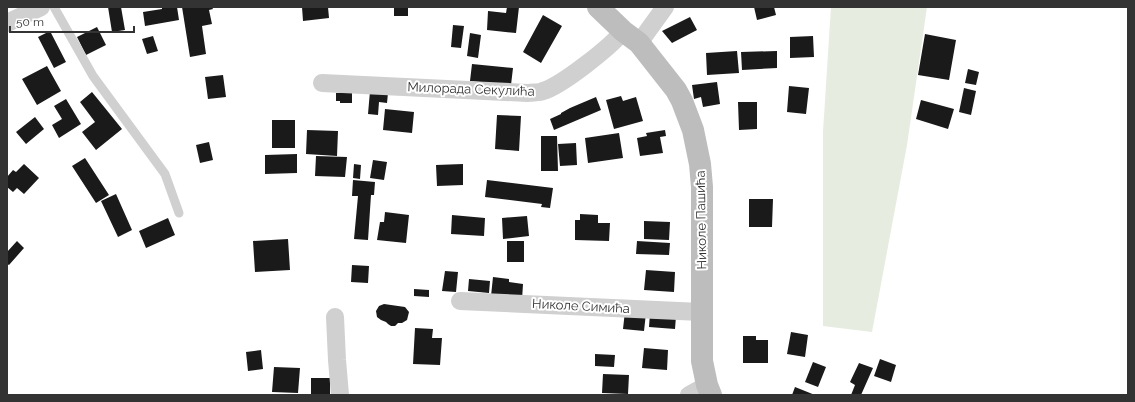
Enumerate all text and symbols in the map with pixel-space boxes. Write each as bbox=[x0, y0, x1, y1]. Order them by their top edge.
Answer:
scale bar bbox=[10, 8, 134, 34]
text: 50 m bbox=[16, 15, 44, 29]
street label: Милорада Секулића bbox=[407, 79, 535, 99]
street label: Николе Пашића bbox=[693, 170, 709, 270]
street label: Николе Симића bbox=[532, 296, 630, 316]

